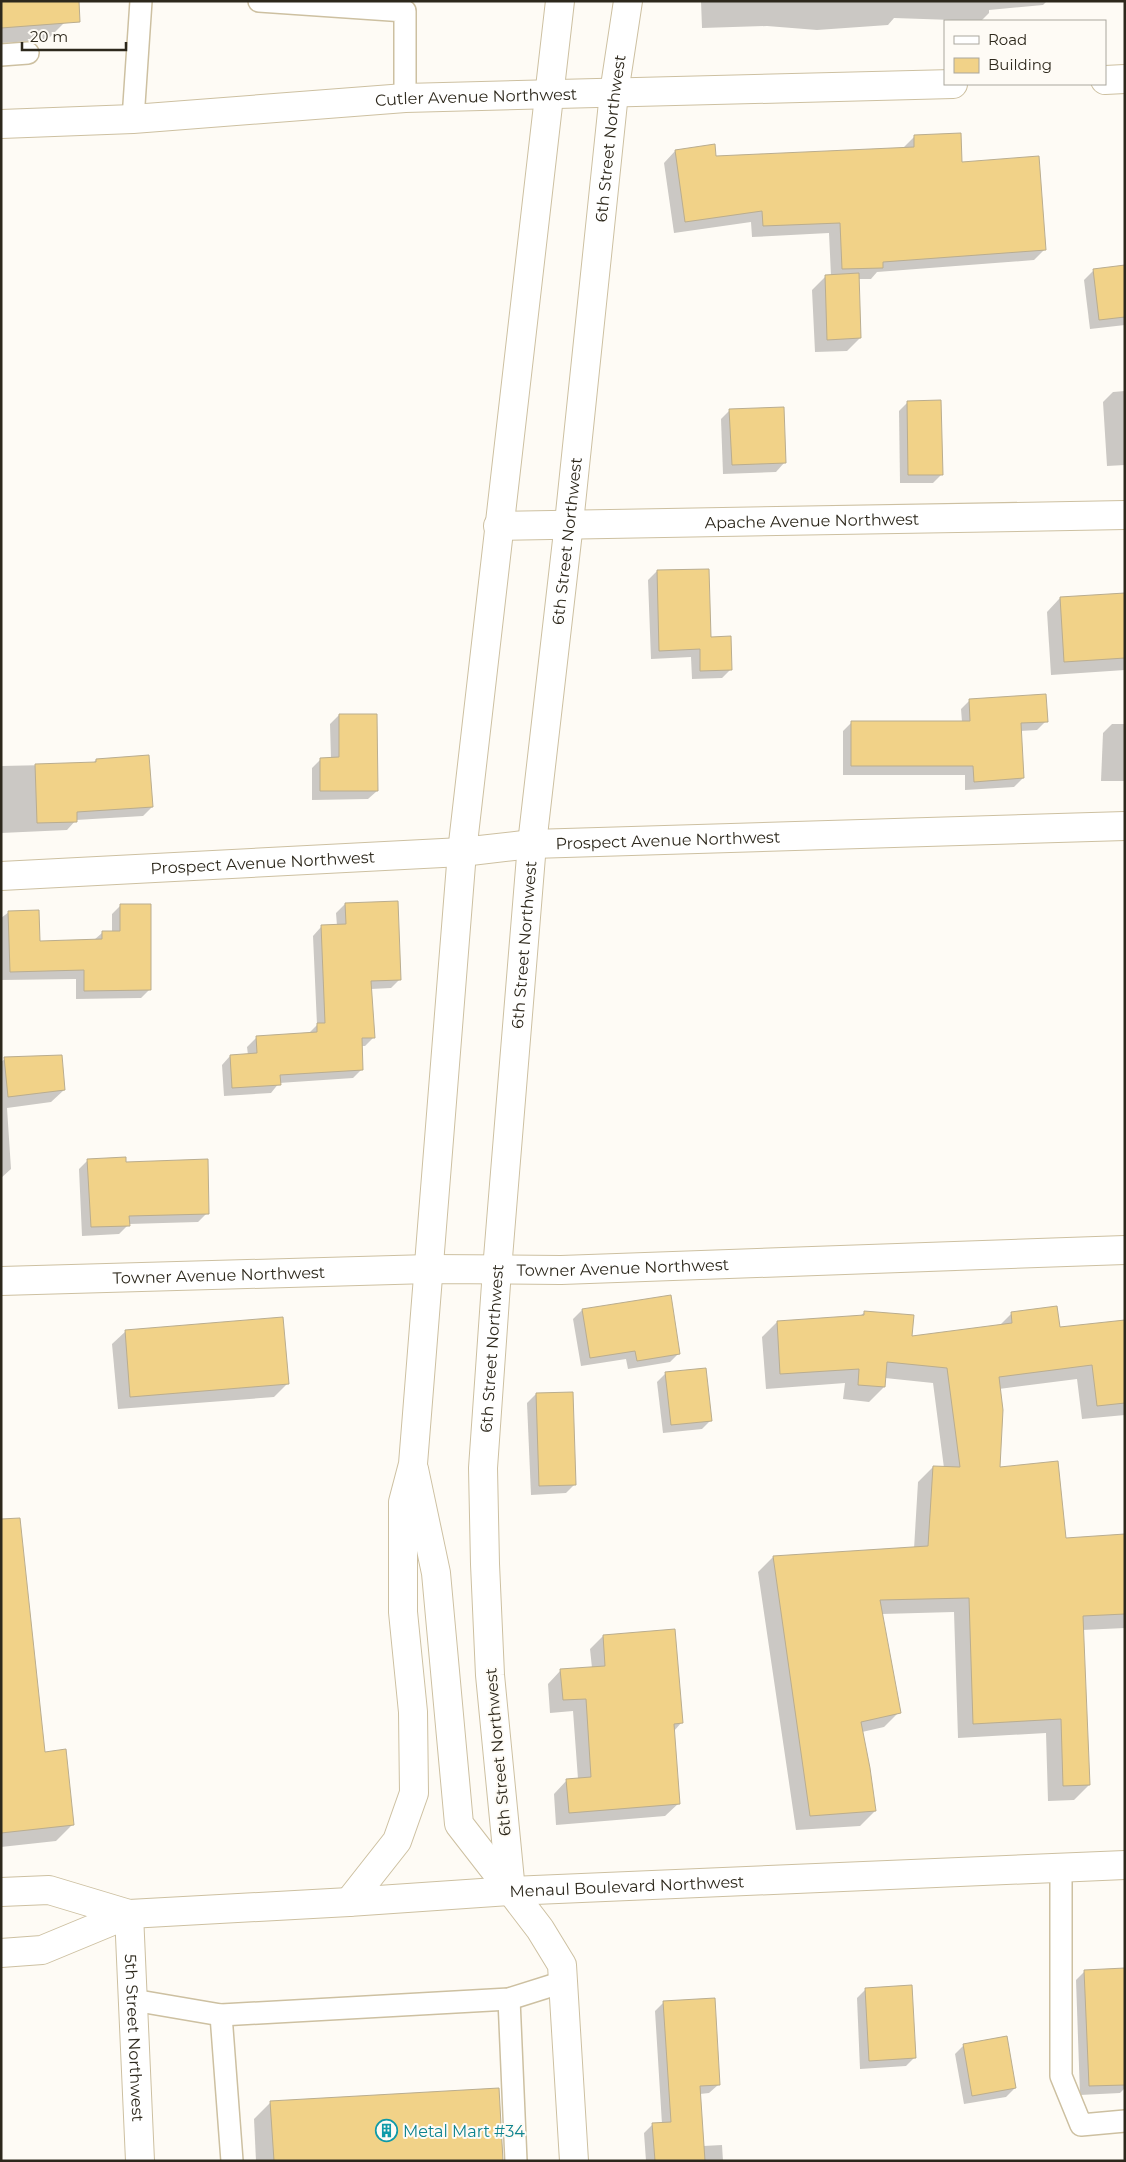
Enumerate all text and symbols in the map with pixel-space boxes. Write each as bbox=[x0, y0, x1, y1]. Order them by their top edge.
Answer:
scale bar bbox=[22, 20, 126, 52]
legend bbox=[944, 20, 1106, 85]
text: 20 m bbox=[30, 27, 68, 46]
text: Road bbox=[988, 30, 1027, 49]
street label: 6th Street Northwest bbox=[591, 53, 629, 223]
text: Building bbox=[988, 55, 1052, 74]
street label: Cutler Avenue Northwest bbox=[374, 84, 578, 110]
street label: 6th Street Northwest bbox=[548, 456, 585, 626]
street label: Apache Avenue Northwest bbox=[704, 509, 920, 532]
street label: Prospect Avenue Northwest bbox=[555, 827, 781, 853]
street label: Prospect Avenue Northwest bbox=[150, 847, 376, 878]
street label: 6th Street Northwest bbox=[507, 859, 540, 1030]
street label: Towner Avenue Northwest bbox=[516, 1255, 730, 1280]
street label: Towner Avenue Northwest bbox=[112, 1262, 326, 1287]
street label: 6th Street Northwest bbox=[476, 1263, 507, 1433]
street label: 6th Street Northwest bbox=[481, 1667, 515, 1837]
street label: Menaul Boulevard Northwest bbox=[509, 1872, 745, 1901]
street label: 5th Street Northwest bbox=[121, 1954, 148, 2123]
building icon: Metal Mart #34 bbox=[375, 2119, 399, 2143]
place label: Metal Mart #34 bbox=[403, 2122, 525, 2141]

